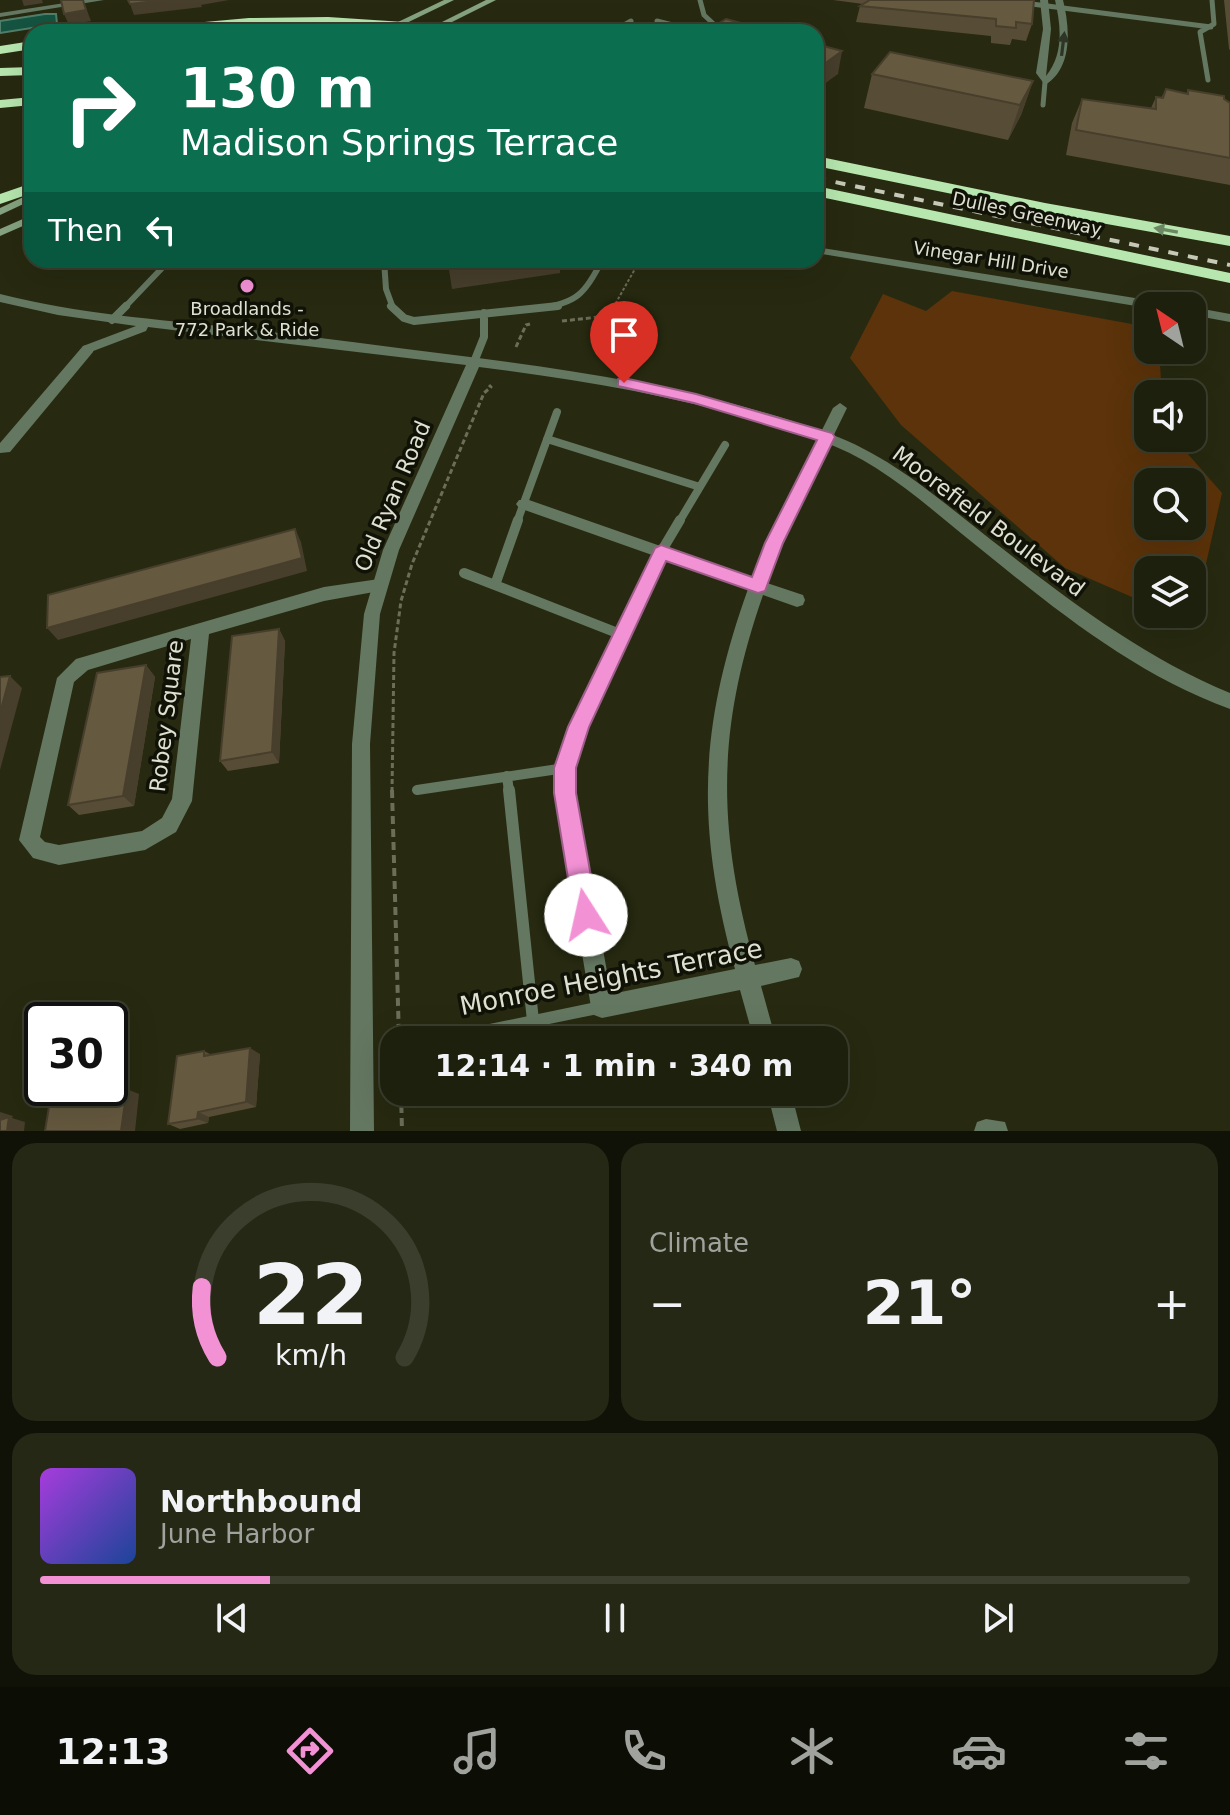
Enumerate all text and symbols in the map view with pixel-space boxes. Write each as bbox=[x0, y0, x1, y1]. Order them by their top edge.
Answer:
one-way arrow bbox=[1056, 31, 1069, 56]
text: 130 m bbox=[180, 55, 375, 120]
icon: right bbox=[48, 56, 152, 160]
text: Madison Springs Terrace bbox=[180, 122, 618, 163]
street label: Dulles Greenway bbox=[950, 187, 1104, 240]
icon: left bbox=[139, 208, 183, 252]
text: Then bbox=[48, 213, 123, 248]
one-way arrow bbox=[1154, 223, 1179, 235]
street label: Vinegar Hill Drive bbox=[912, 237, 1070, 282]
marker: Broadlands - 772 Park & Ride bbox=[238, 277, 256, 295]
north arrow bbox=[1134, 292, 1206, 364]
map controls bbox=[1134, 292, 1206, 628]
place label: Broadlands - 772 Park & Ride bbox=[175, 298, 319, 340]
pin bbox=[590, 301, 658, 383]
icon: arrive bbox=[602, 313, 646, 357]
button: sound bbox=[1134, 380, 1206, 452]
street label: Old Ryan Road bbox=[349, 417, 435, 575]
street label: Moorefield Boulevard bbox=[888, 441, 1090, 602]
button: search bbox=[1134, 468, 1206, 540]
button: layers bbox=[1134, 556, 1206, 628]
street label: Robey Square bbox=[145, 639, 188, 793]
position arrow bbox=[544, 873, 628, 957]
street label: Monroe Heights Terrace bbox=[457, 933, 765, 1021]
speed limit sign: 30 bbox=[24, 1002, 128, 1106]
text: 12:14 · 1 min · 340 m bbox=[435, 1048, 793, 1083]
text: Climate bbox=[649, 1228, 749, 1258]
text: 22 bbox=[253, 1247, 368, 1344]
text: 21° bbox=[863, 1268, 976, 1338]
text: − bbox=[649, 1278, 686, 1329]
text: + bbox=[1153, 1278, 1190, 1329]
text: km/h bbox=[274, 1338, 347, 1372]
text: Northbound bbox=[160, 1484, 363, 1519]
text: June Harbor bbox=[160, 1519, 314, 1549]
icon: previous bbox=[210, 1596, 254, 1640]
icon: pause bbox=[593, 1596, 637, 1640]
icon: next bbox=[976, 1596, 1020, 1640]
icon: directions bbox=[282, 1723, 338, 1779]
icon: music bbox=[449, 1723, 505, 1779]
icon: phone bbox=[616, 1723, 672, 1779]
icon: climate bbox=[784, 1723, 840, 1779]
icon: car bbox=[951, 1723, 1007, 1779]
icon: filters bbox=[1118, 1723, 1174, 1779]
text: 12:13 bbox=[56, 1731, 170, 1772]

